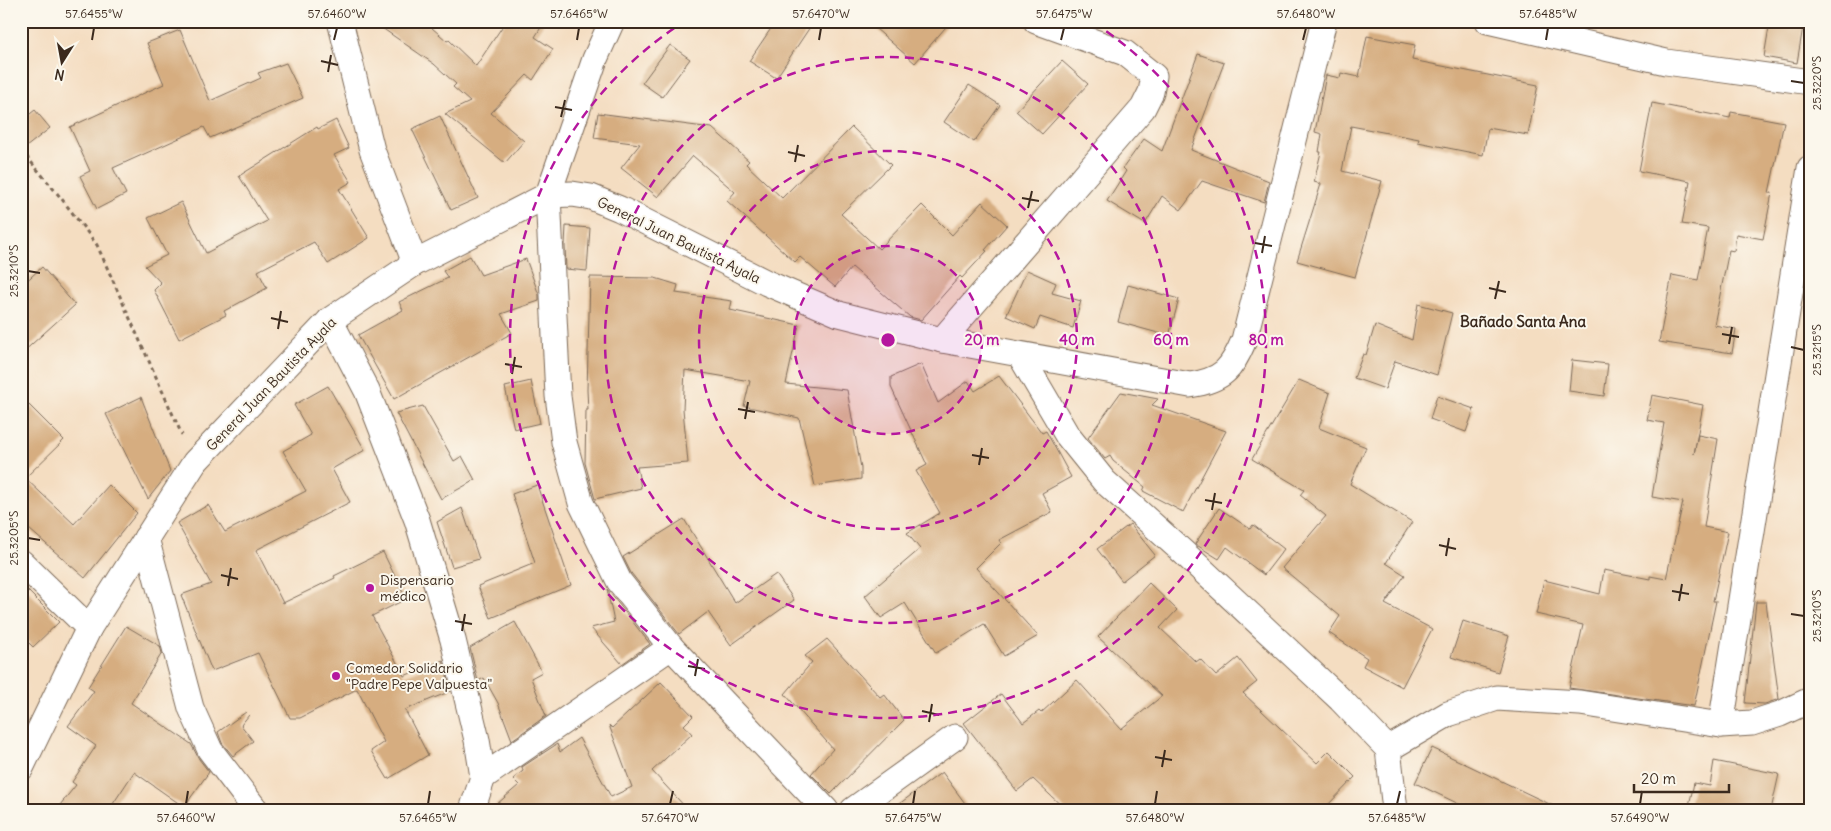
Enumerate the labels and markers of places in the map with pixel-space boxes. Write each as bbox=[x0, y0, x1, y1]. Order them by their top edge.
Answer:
centre of rings bbox=[879, 331, 897, 349]
place label: Dispensario médico bbox=[380, 571, 454, 605]
marker: Dispensario médico bbox=[364, 582, 376, 594]
place label: Comedor Solidario "Padre Pepe Valpuesta" bbox=[346, 659, 493, 693]
marker: Comedor Solidario "Padre Pepe Valpuesta" bbox=[330, 670, 342, 682]

